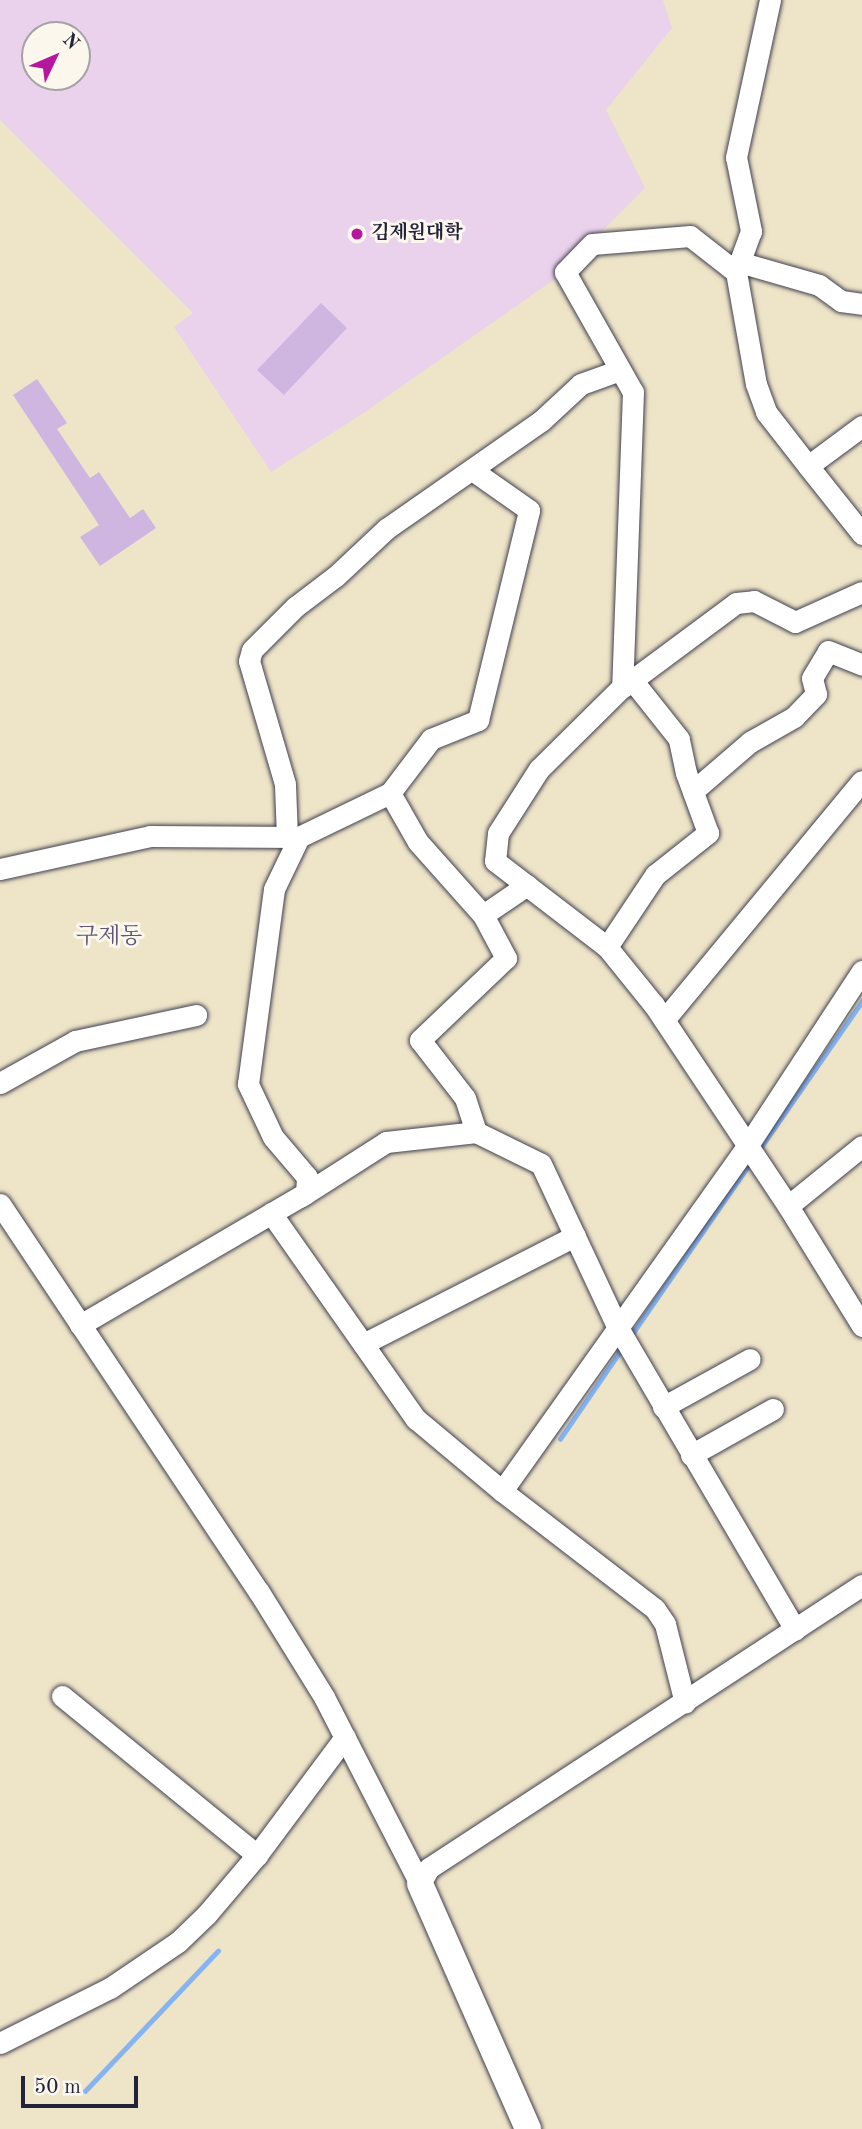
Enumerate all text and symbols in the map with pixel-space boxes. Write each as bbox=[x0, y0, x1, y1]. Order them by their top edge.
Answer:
north arrow bbox=[21, 21, 91, 91]
text: N bbox=[58, 31, 82, 54]
place label: 김제원대학 bbox=[371, 223, 463, 245]
marker: 김제원대학 bbox=[349, 226, 365, 242]
district label: 구제동 bbox=[76, 923, 142, 951]
scale bar bbox=[24, 2062, 142, 2106]
text: 50 m bbox=[34, 2077, 81, 2098]

